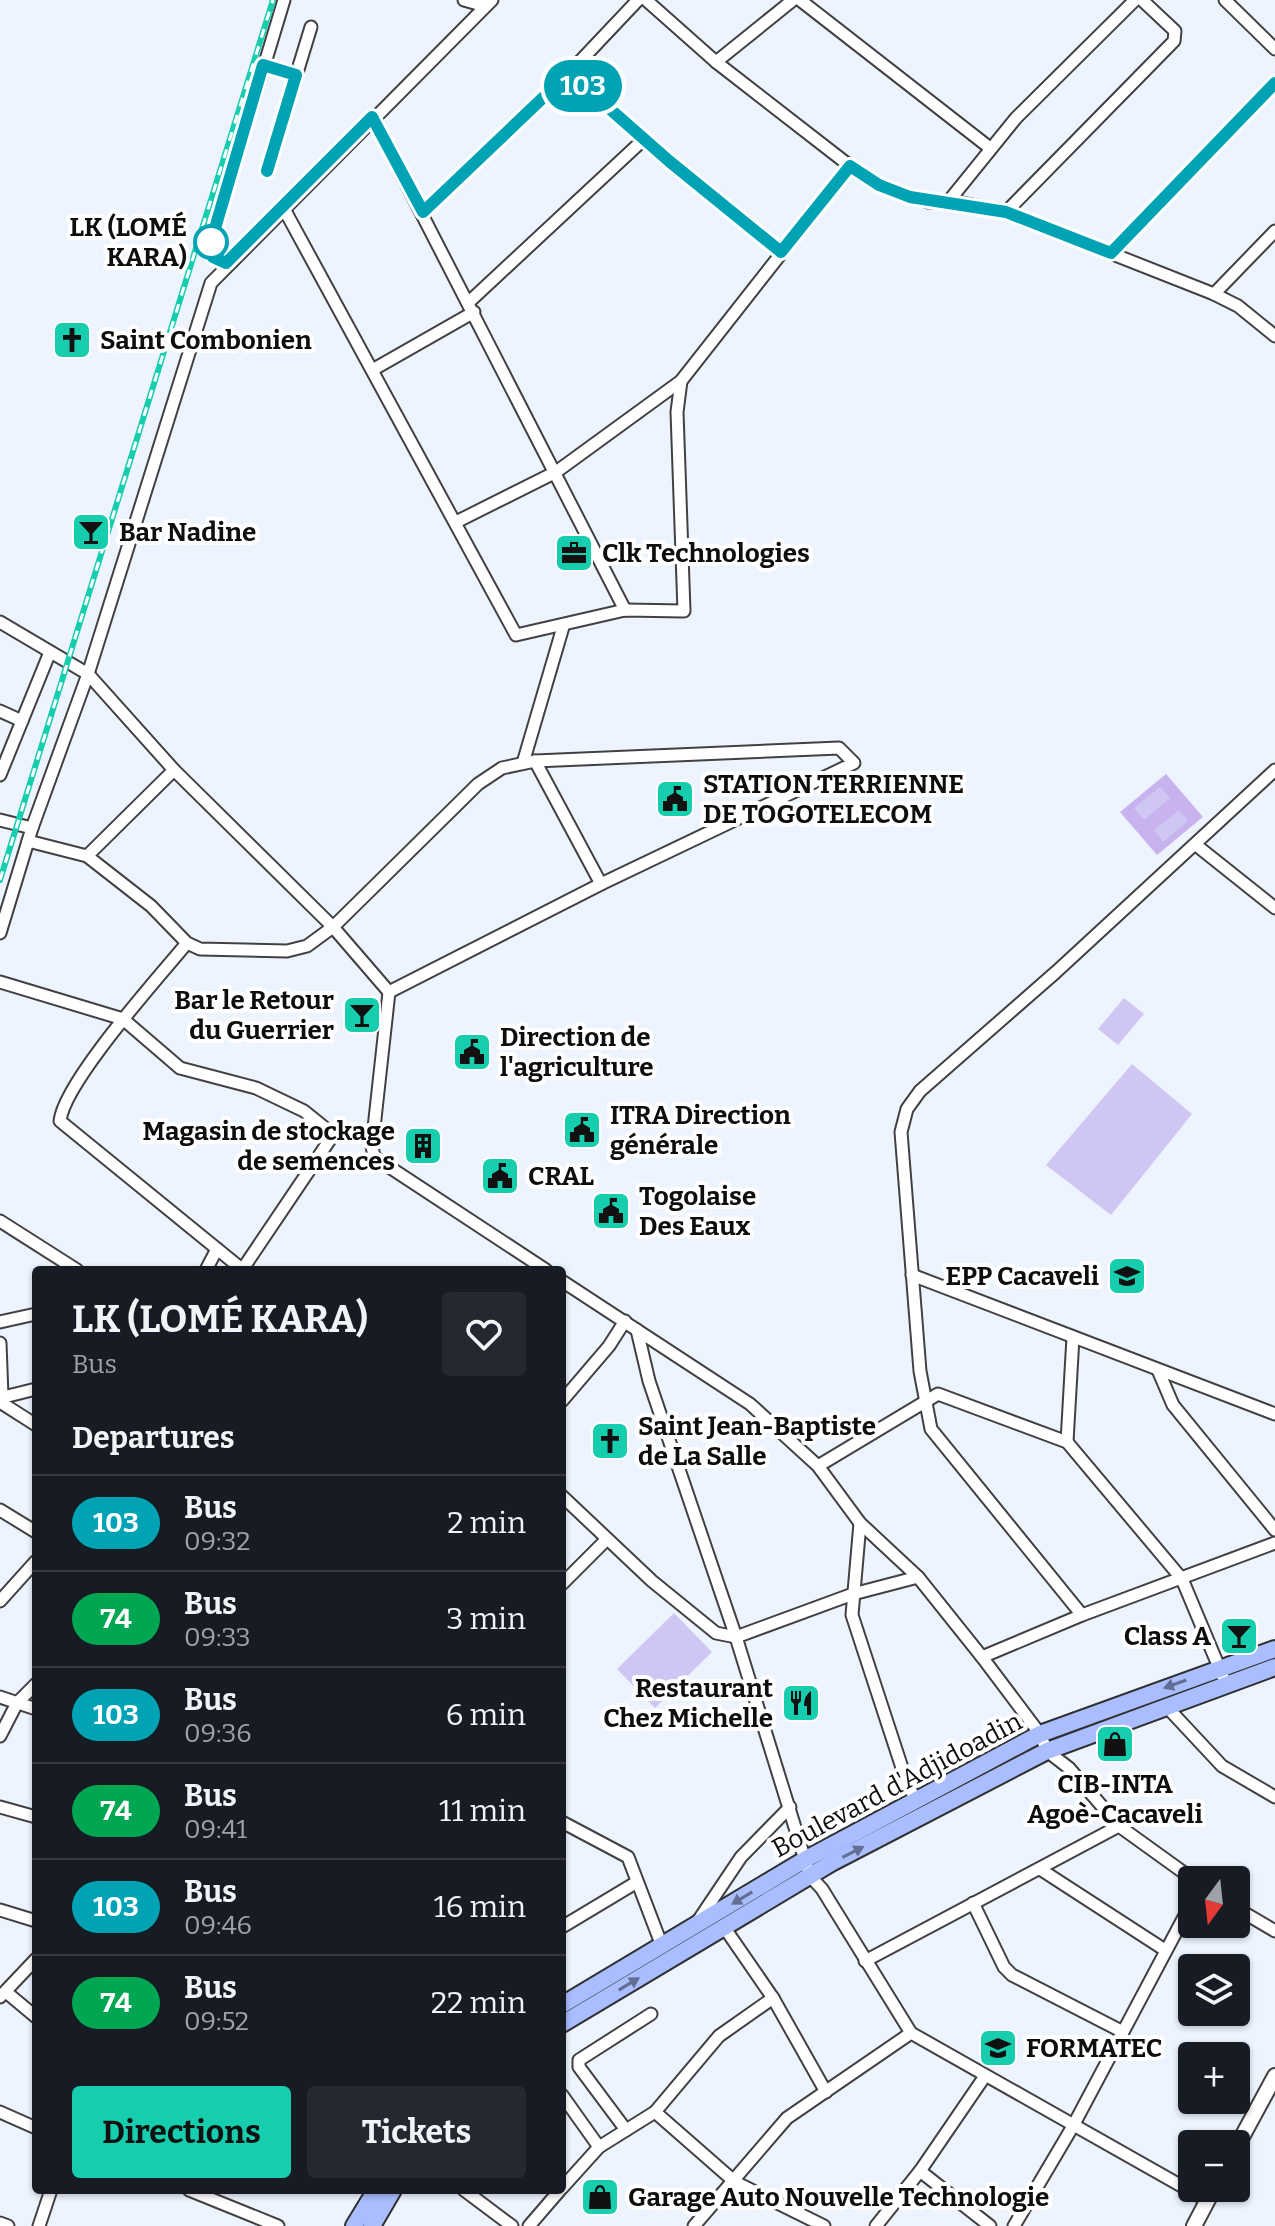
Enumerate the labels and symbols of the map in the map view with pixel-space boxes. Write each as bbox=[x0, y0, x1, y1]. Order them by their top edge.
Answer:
line badge: 103 bbox=[537, 60, 629, 112]
place label: LK (LOMÉ KARA) bbox=[70, 211, 187, 273]
marker: LK (LOMÉ KARA) bbox=[194, 225, 228, 259]
church icon: Saint Combonien bbox=[51, 319, 93, 361]
place label: Saint Combonien bbox=[100, 325, 312, 356]
bar icon: Bar Nadine bbox=[70, 511, 112, 553]
place label: Bar Nadine bbox=[119, 517, 256, 548]
office icon: Clk Technologies bbox=[553, 532, 595, 574]
place label: Clk Technologies bbox=[602, 538, 810, 569]
place label: STATION TERRIENNE DE TOGOTELECOM bbox=[703, 769, 964, 830]
public building icon: STATION TERRIENNE DE TOGOTELECOM bbox=[654, 778, 696, 820]
place label: Bar le Retour du Guerrier bbox=[174, 985, 334, 1046]
bar icon: Bar le Retour du Guerrier bbox=[341, 994, 383, 1036]
place label: Direction de l'agriculture bbox=[500, 1022, 653, 1083]
public building icon: Direction de l'agriculture bbox=[451, 1031, 493, 1073]
place label: ITRA Direction générale bbox=[610, 1100, 791, 1161]
public building icon: ITRA Direction générale bbox=[561, 1109, 603, 1151]
place label: Magasin de stockage de semences bbox=[143, 1116, 395, 1177]
building icon: Magasin de stockage de semences bbox=[402, 1125, 444, 1167]
public building icon: CRAL bbox=[479, 1155, 521, 1197]
place label: CRAL bbox=[528, 1161, 594, 1192]
place label: Togolaise Des Eaux bbox=[639, 1181, 756, 1242]
public building icon: Togolaise Des Eaux bbox=[590, 1190, 632, 1232]
school or university icon: EPP Cacaveli bbox=[1106, 1255, 1148, 1297]
place label: EPP Cacaveli bbox=[945, 1261, 1099, 1292]
place label: Saint Jean-Baptiste de La Salle bbox=[638, 1411, 876, 1472]
church icon: Saint Jean-Baptiste de La Salle bbox=[589, 1420, 631, 1462]
bar icon: Class A bbox=[1218, 1615, 1260, 1657]
place label: Class A bbox=[1124, 1621, 1211, 1652]
place label: Restaurant Chez Michelle bbox=[603, 1673, 774, 1734]
one-way arrow bbox=[1163, 1679, 1187, 1691]
restaurant icon: Restaurant Chez Michelle bbox=[780, 1682, 822, 1724]
street label: Boulevard d'Adjidoadin bbox=[767, 1706, 1028, 1864]
shop icon: CIB-INTA Agoè-Cacaveli bbox=[1094, 1723, 1136, 1765]
place label: CIB-INTA Agoè-Cacaveli bbox=[1027, 1769, 1203, 1830]
one-way arrow bbox=[842, 1845, 864, 1859]
north arrow bbox=[1178, 1866, 1250, 1938]
one-way arrow bbox=[731, 1890, 753, 1904]
one-way arrow bbox=[618, 1977, 640, 1991]
school or university icon: FORMATEC bbox=[977, 2027, 1019, 2069]
place label: FORMATEC bbox=[1026, 2033, 1162, 2064]
shop icon: Garage Auto Nouvelle Technologie bbox=[579, 2176, 621, 2218]
place label: Garage Auto Nouvelle Technologie bbox=[628, 2182, 1049, 2213]

